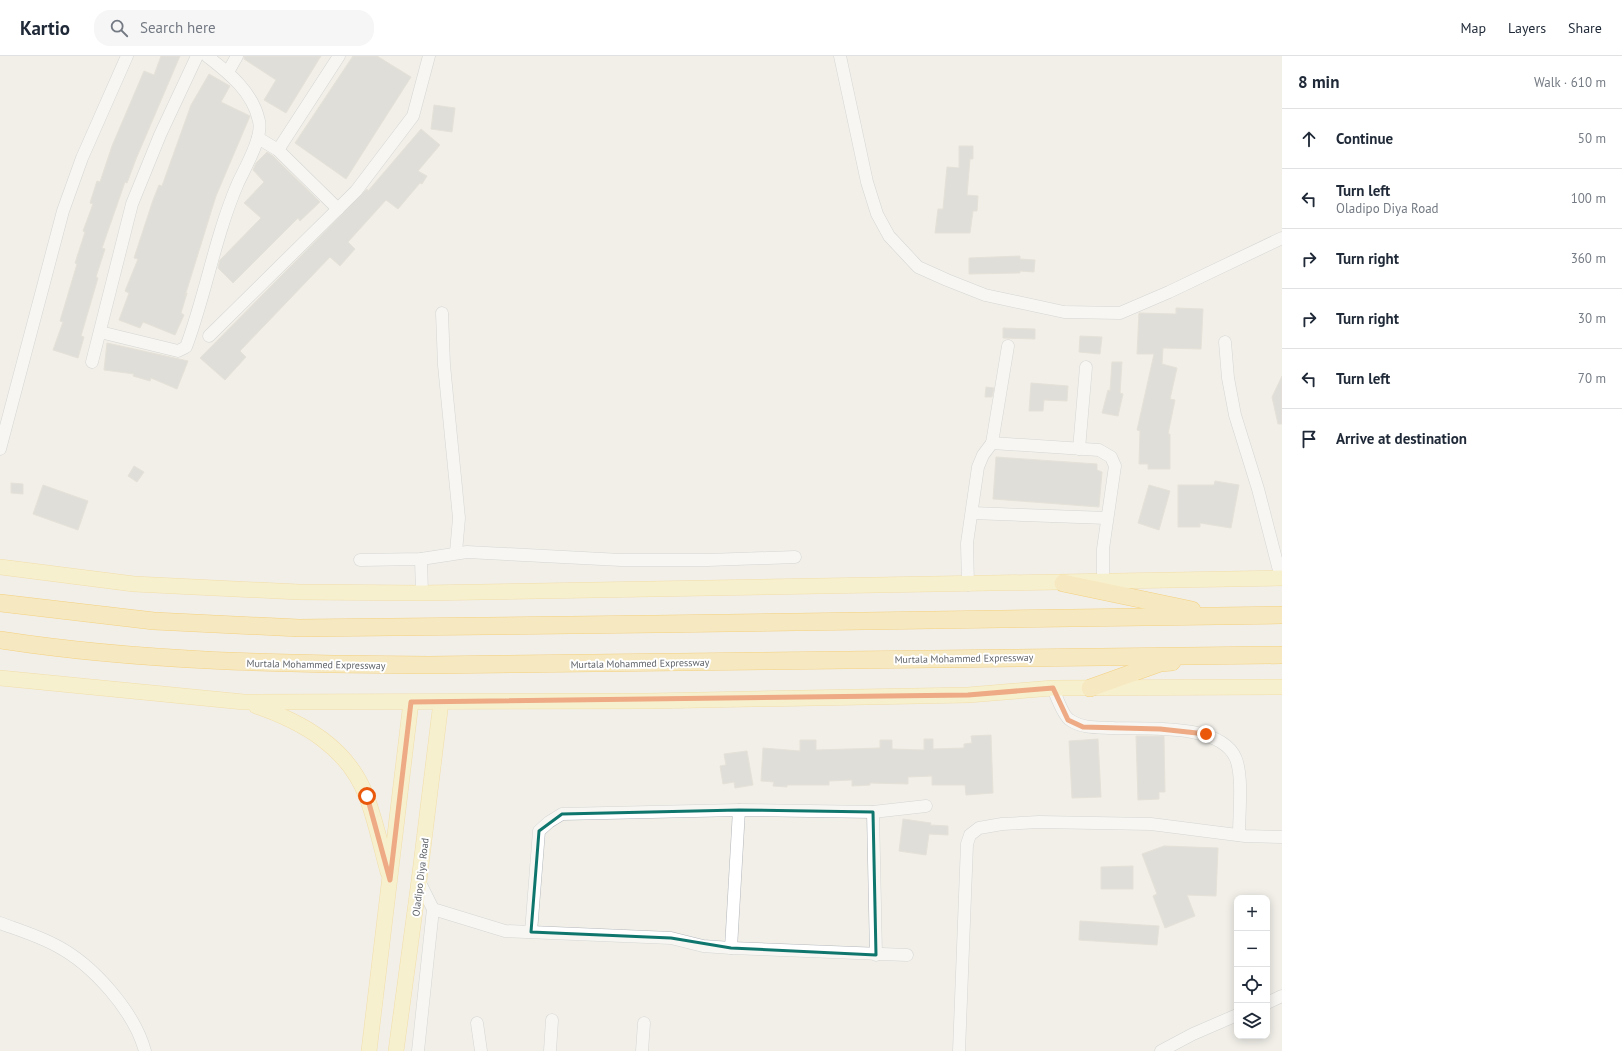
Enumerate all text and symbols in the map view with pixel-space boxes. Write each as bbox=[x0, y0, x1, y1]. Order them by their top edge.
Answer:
search box bbox=[94, 10, 374, 46]
text: Kartio bbox=[20, 16, 70, 40]
icon: search bbox=[108, 17, 130, 39]
text: Search here bbox=[140, 18, 216, 37]
text: Map bbox=[1460, 19, 1486, 37]
text: Layers bbox=[1508, 19, 1546, 37]
text: Share bbox=[1568, 19, 1602, 37]
text: 8 min bbox=[1298, 71, 1339, 93]
text: Walk · 610 m bbox=[1534, 74, 1606, 91]
icon: ahead bbox=[1298, 128, 1320, 150]
text: Continue bbox=[1336, 129, 1393, 148]
text: 50 m bbox=[1578, 130, 1606, 147]
text: Turn left bbox=[1336, 181, 1390, 200]
icon: left bbox=[1298, 188, 1320, 210]
text: 100 m bbox=[1571, 190, 1606, 207]
text: Oladipo Diya Road bbox=[1336, 200, 1439, 217]
icon: right bbox=[1298, 248, 1320, 270]
text: Turn right bbox=[1336, 249, 1399, 268]
text: 360 m bbox=[1571, 250, 1606, 267]
icon: right bbox=[1298, 308, 1320, 330]
text: Turn right bbox=[1336, 309, 1399, 328]
text: 30 m bbox=[1578, 310, 1606, 327]
icon: left bbox=[1298, 368, 1320, 390]
text: Turn left bbox=[1336, 369, 1390, 388]
text: 70 m bbox=[1578, 370, 1606, 387]
icon: arrive bbox=[1298, 428, 1320, 450]
text: Arrive at destination bbox=[1336, 429, 1467, 448]
street label: Murtala Mohammed Expressway bbox=[895, 651, 1034, 666]
street label: Murtala Mohammed Expressway bbox=[571, 656, 710, 671]
street label: Murtala Mohammed Expressway bbox=[247, 657, 386, 672]
route end bbox=[1197, 725, 1215, 743]
route start bbox=[358, 787, 376, 805]
street label: Oladipo Diya Road bbox=[409, 837, 432, 917]
map controls bbox=[1234, 895, 1270, 1039]
button: + bbox=[1234, 895, 1270, 931]
button: − bbox=[1234, 931, 1270, 967]
button: locate bbox=[1234, 967, 1270, 1003]
button: layers bbox=[1234, 1003, 1270, 1039]

